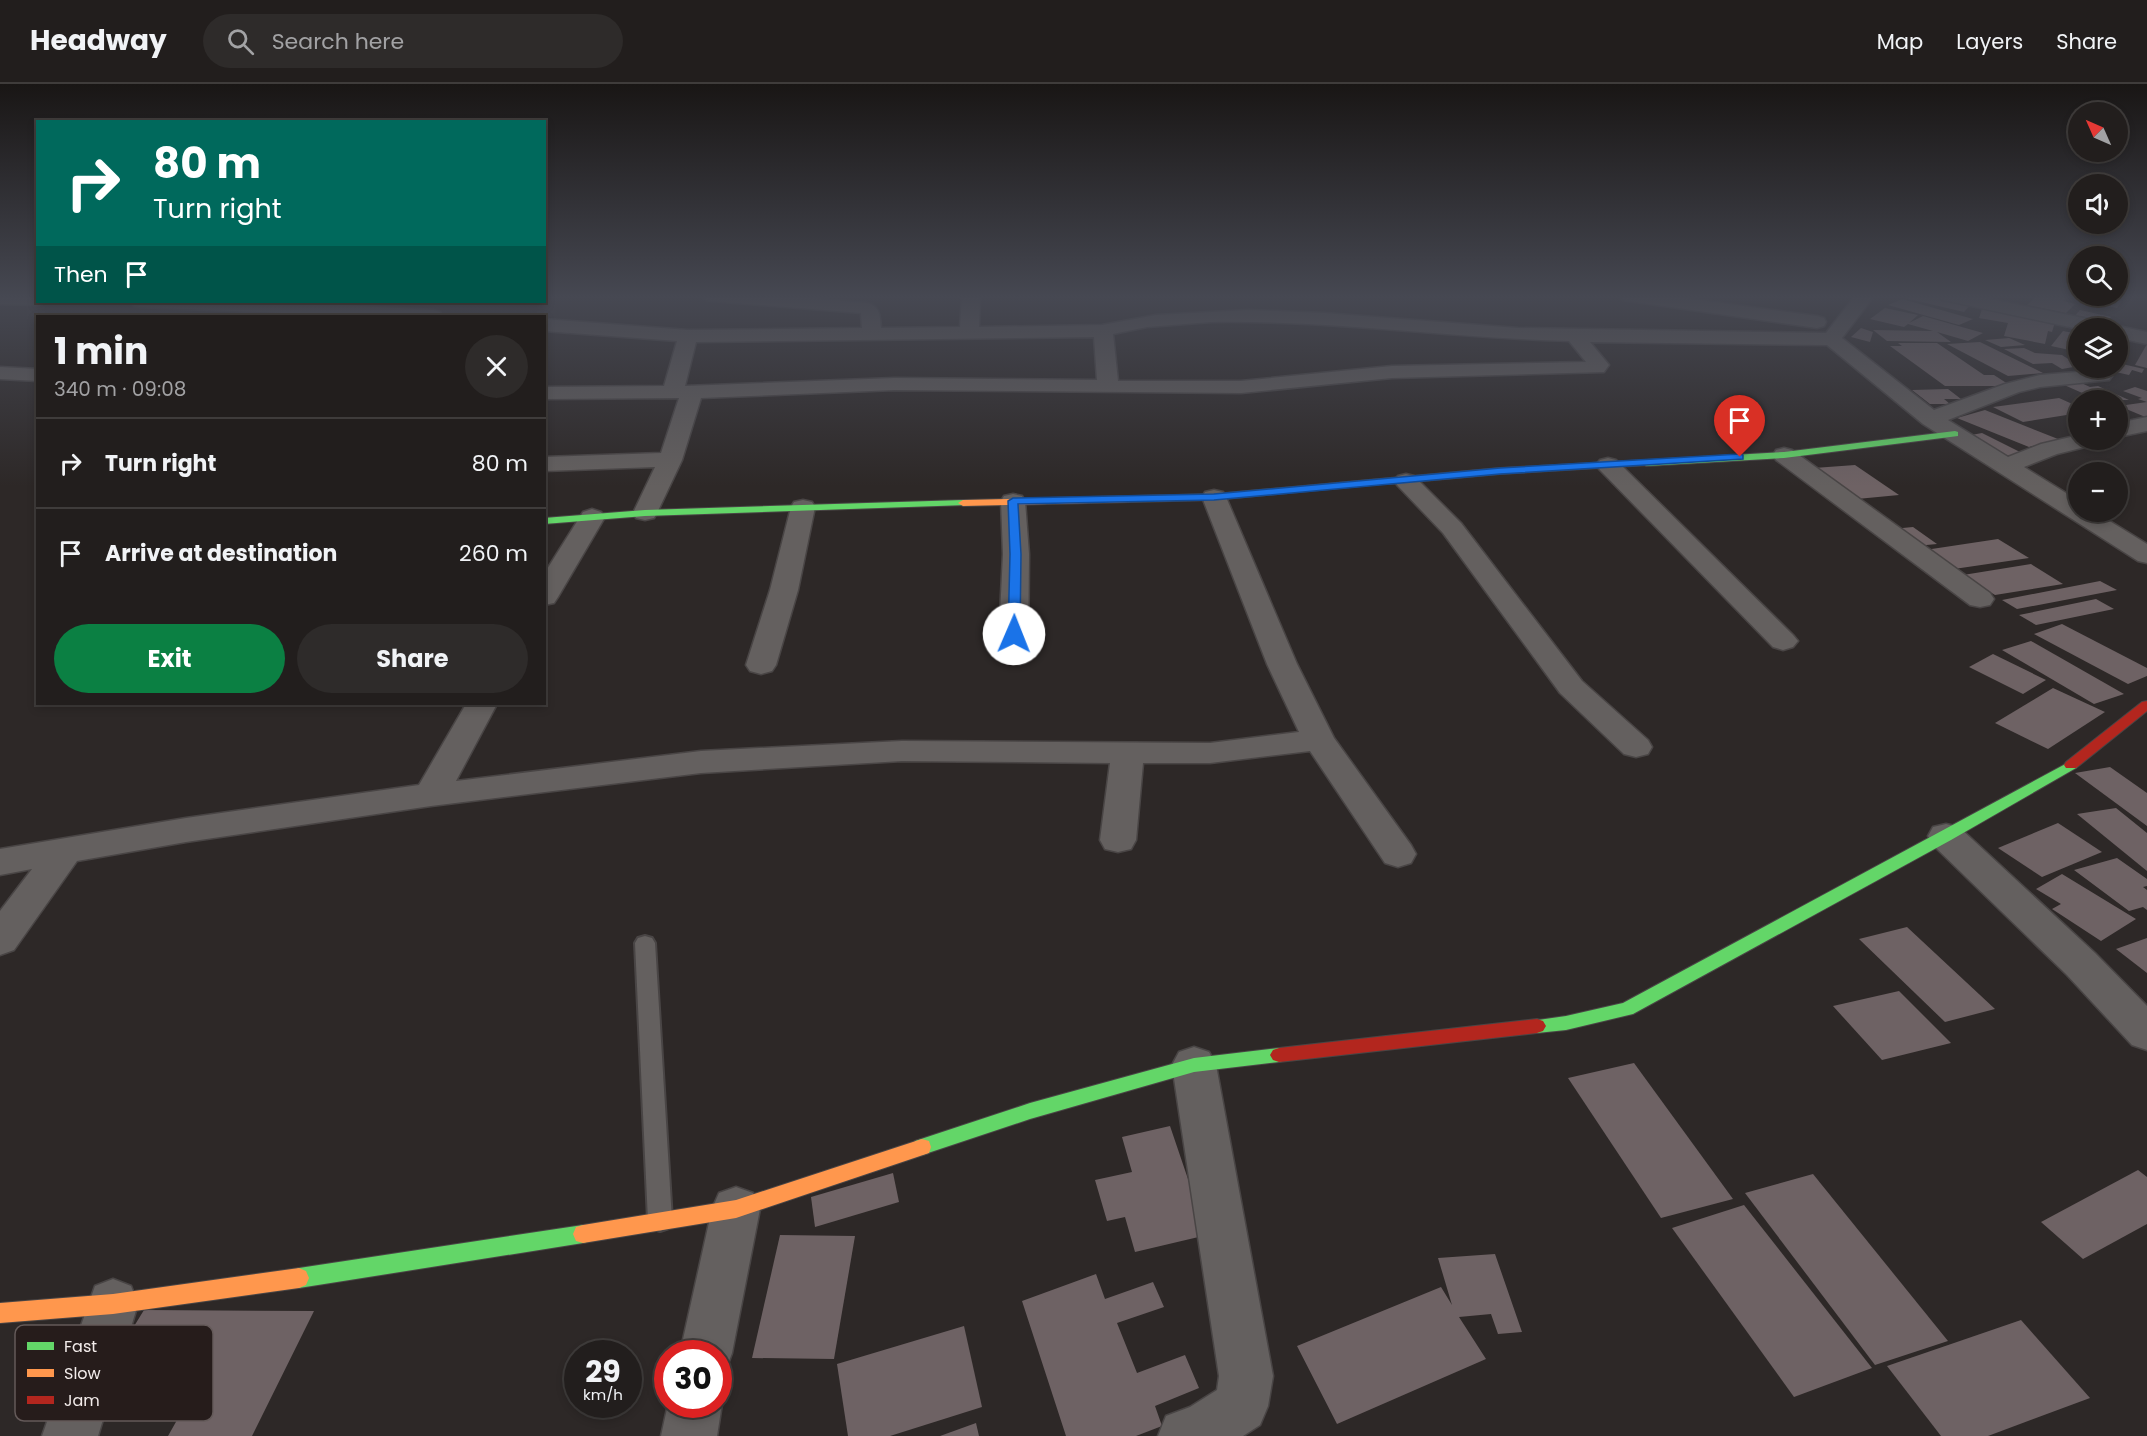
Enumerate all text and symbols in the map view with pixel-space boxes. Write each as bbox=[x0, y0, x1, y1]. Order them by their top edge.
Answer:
search box bbox=[203, 14, 623, 68]
text: Headway bbox=[30, 21, 167, 60]
icon: search bbox=[224, 25, 257, 58]
text: Search here bbox=[272, 26, 404, 57]
text: Map bbox=[1877, 27, 1923, 56]
text: Layers bbox=[1956, 27, 2023, 56]
text: Share bbox=[2056, 27, 2117, 56]
north arrow bbox=[2068, 102, 2128, 162]
map controls bbox=[2068, 102, 2128, 522]
text: 80 m bbox=[153, 134, 261, 193]
icon: right bbox=[54, 144, 132, 222]
button: sound bbox=[2068, 174, 2128, 234]
text: Turn right bbox=[153, 190, 282, 227]
button: search bbox=[2068, 246, 2128, 306]
icon: arrive bbox=[120, 258, 153, 291]
text: Then bbox=[54, 259, 108, 290]
button: layers bbox=[2068, 318, 2128, 378]
text: 1 min bbox=[54, 326, 148, 377]
button: close bbox=[465, 335, 528, 398]
text: 340 m · 09:08 bbox=[54, 375, 186, 403]
button: + bbox=[2068, 390, 2128, 450]
pin bbox=[1714, 395, 1765, 457]
icon: arrive bbox=[1723, 404, 1756, 437]
icon: right bbox=[54, 447, 87, 480]
text: Turn right bbox=[105, 448, 216, 479]
text: 80 m bbox=[472, 448, 528, 479]
button: − bbox=[2068, 462, 2128, 522]
icon: arrive bbox=[54, 537, 87, 570]
text: Arrive at destination bbox=[105, 538, 337, 569]
text: 260 m bbox=[459, 538, 528, 569]
position arrow bbox=[982, 602, 1046, 666]
button: Exit bbox=[54, 624, 285, 693]
button: Share bbox=[297, 624, 528, 693]
legend bbox=[15, 1325, 213, 1421]
text: Fast bbox=[64, 1335, 97, 1358]
speed limit sign: 30 bbox=[654, 1340, 732, 1418]
text: 29 bbox=[585, 1350, 621, 1393]
text: Slow bbox=[64, 1362, 101, 1385]
text: km/h bbox=[583, 1384, 623, 1405]
text: Jam bbox=[64, 1389, 100, 1412]

